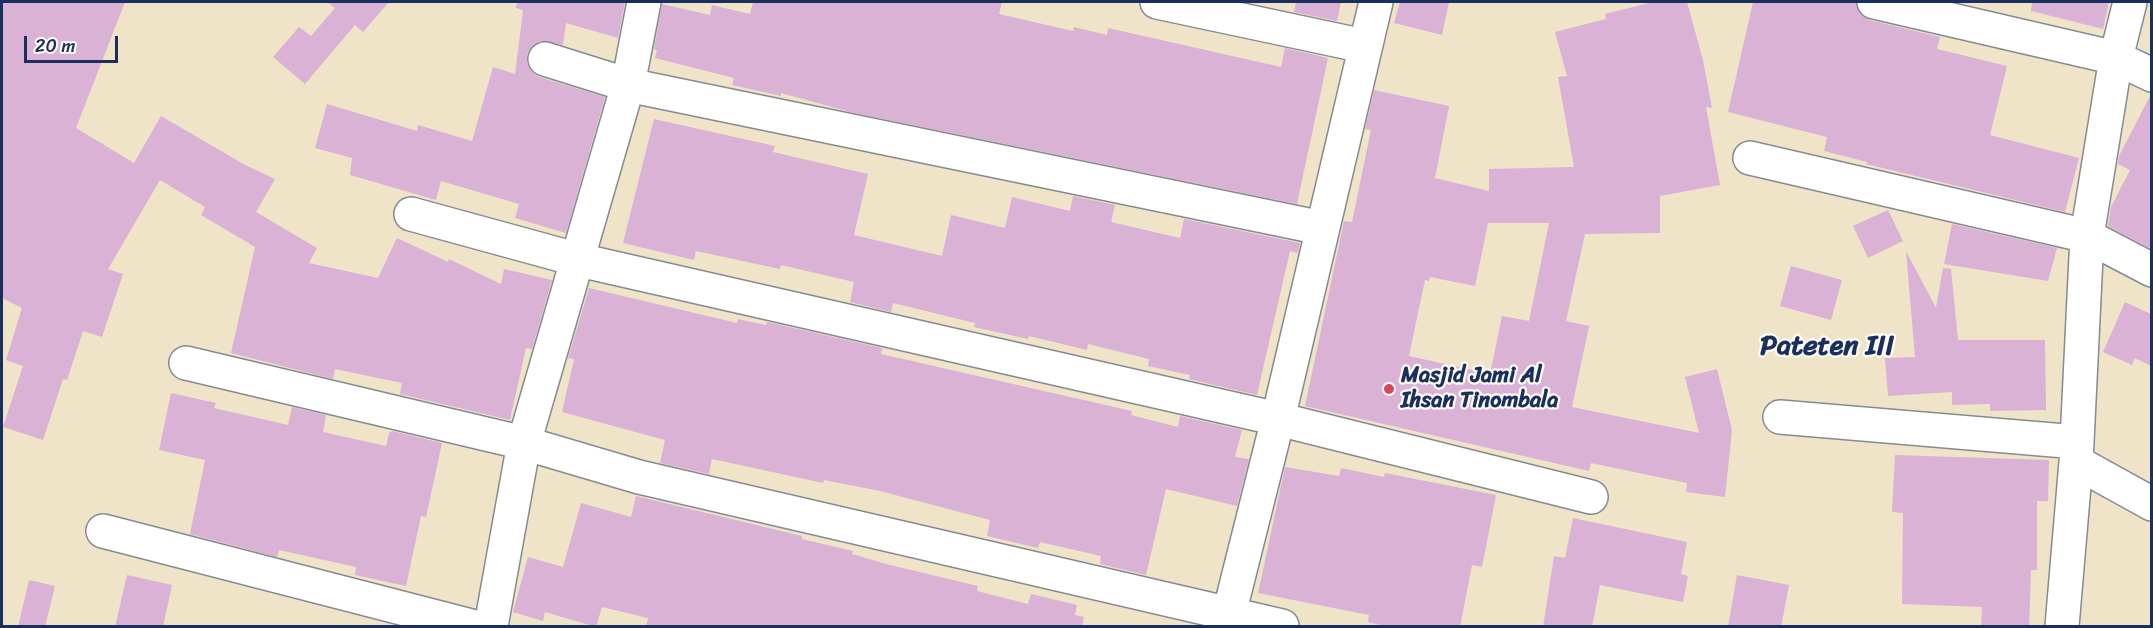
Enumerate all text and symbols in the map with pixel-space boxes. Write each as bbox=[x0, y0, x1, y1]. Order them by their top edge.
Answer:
scale bar bbox=[27, 24, 122, 62]
text: 20 m bbox=[35, 30, 75, 62]
district label: Pateten III bbox=[1760, 330, 1894, 364]
place label: Masjid Jami Al Ihsan Tinombala bbox=[1401, 363, 1558, 414]
marker: Masjid Jami Al Ihsan Tinombala bbox=[1382, 382, 1396, 396]

